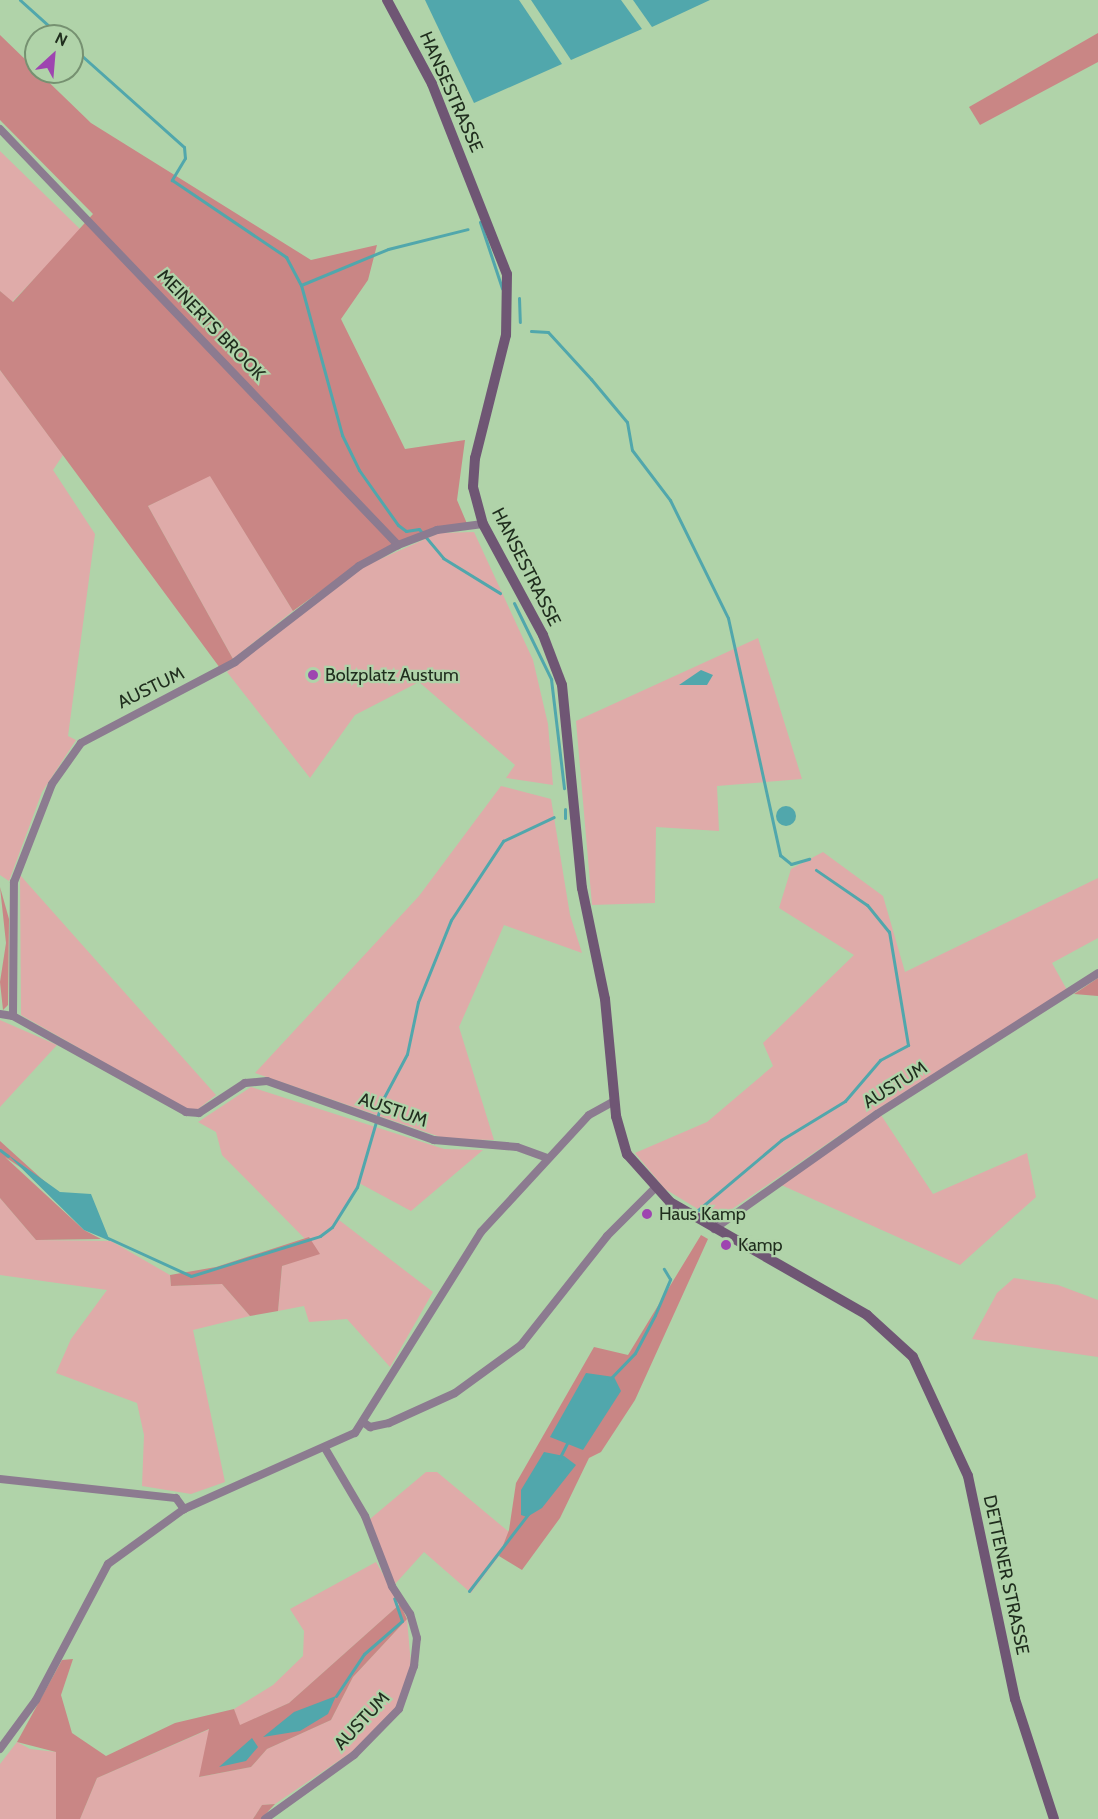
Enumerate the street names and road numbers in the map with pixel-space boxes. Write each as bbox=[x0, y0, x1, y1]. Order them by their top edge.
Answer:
street label: HANSESTRASSE bbox=[415, 28, 487, 156]
street label: MEINERTS BROOK bbox=[153, 265, 269, 385]
street label: HANSESTRASSE bbox=[487, 504, 565, 630]
street label: AUSTUM bbox=[114, 663, 188, 713]
street label: AUSTUM bbox=[859, 1057, 931, 1113]
street label: AUSTUM bbox=[356, 1088, 430, 1132]
street label: DETTENER STRASSE bbox=[979, 1493, 1033, 1657]
street label: AUSTUM bbox=[330, 1688, 394, 1754]

